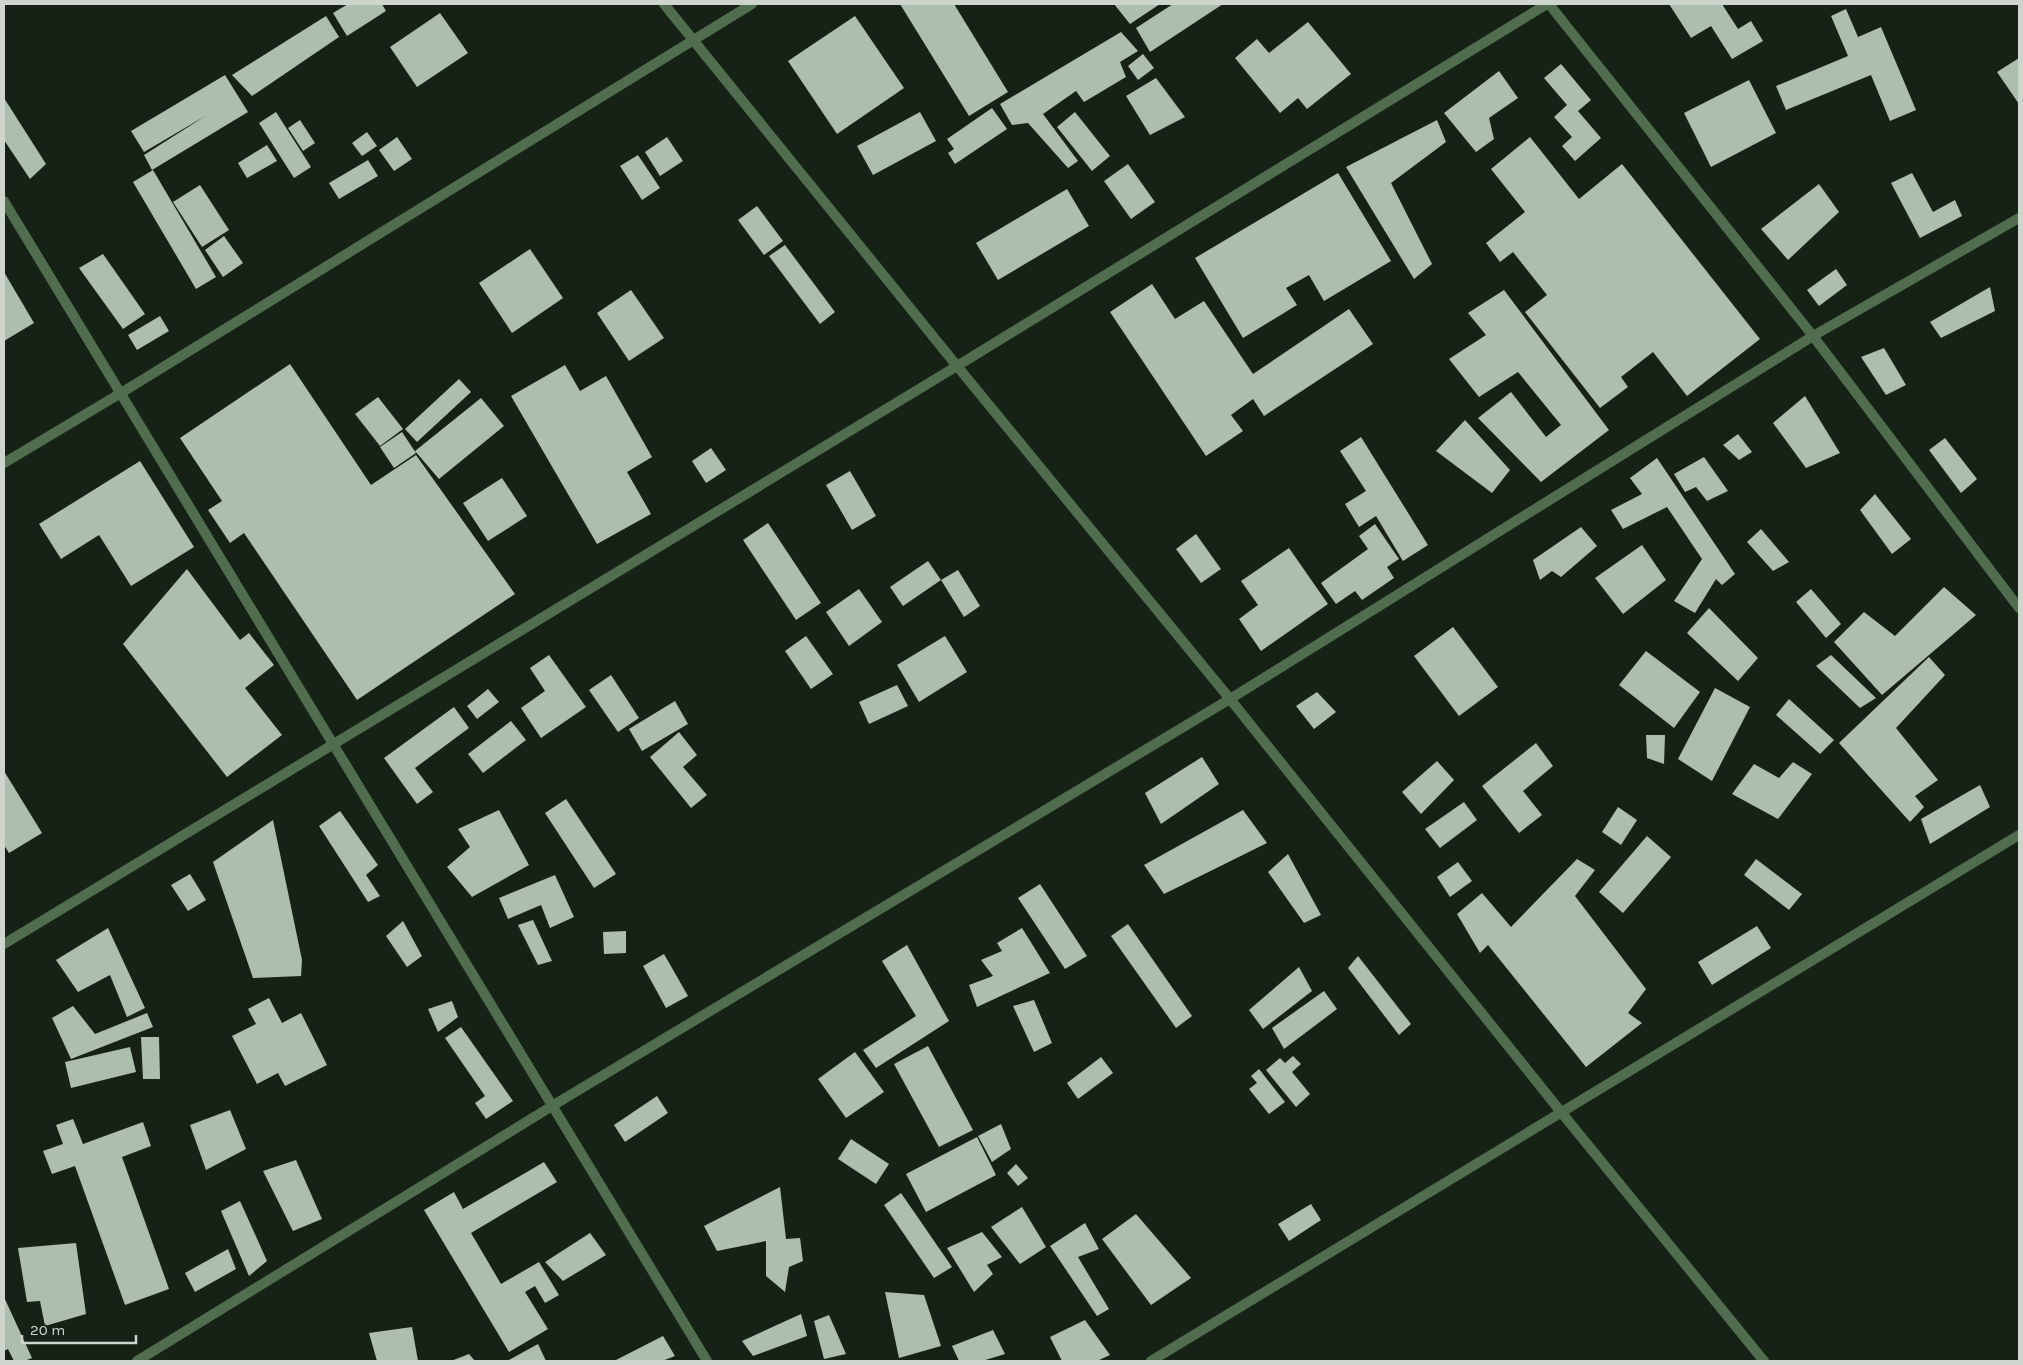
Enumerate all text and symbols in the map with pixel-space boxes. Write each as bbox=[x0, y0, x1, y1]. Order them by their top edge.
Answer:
scale bar bbox=[22, 1312, 136, 1344]
text: 20 m bbox=[30, 1321, 65, 1339]

